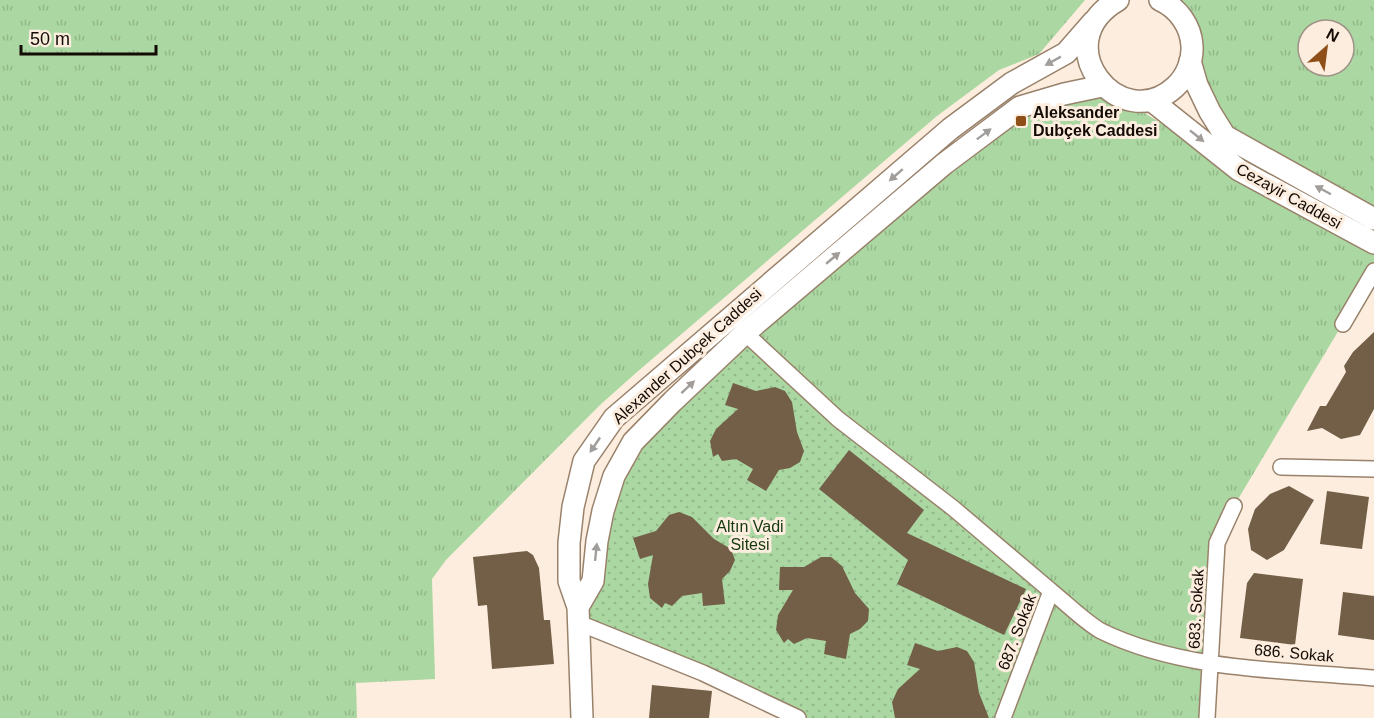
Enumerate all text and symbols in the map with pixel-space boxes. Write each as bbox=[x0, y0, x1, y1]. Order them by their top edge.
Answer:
scale bar bbox=[21, 18, 156, 56]
north arrow bbox=[1296, 18, 1356, 78]
text: N bbox=[1324, 25, 1342, 45]
text: 50 m bbox=[30, 29, 70, 49]
one-way arrow bbox=[1044, 56, 1061, 66]
place label: Aleksander Dubçek Caddesi bbox=[1033, 104, 1157, 139]
marker: Aleksander Dubçek Caddesi bbox=[1014, 114, 1028, 128]
one-way arrow bbox=[975, 128, 991, 140]
one-way arrow bbox=[1189, 130, 1205, 143]
street label: Cezayir Caddesi bbox=[1234, 160, 1344, 232]
one-way arrow bbox=[888, 168, 903, 182]
one-way arrow bbox=[1314, 185, 1331, 195]
one-way arrow bbox=[825, 252, 840, 265]
street label: Alexander Dubçek Caddesi bbox=[609, 285, 765, 427]
one-way arrow bbox=[680, 381, 694, 395]
one-way arrow bbox=[589, 437, 601, 453]
park label: Altın Vadi Sitesi bbox=[716, 518, 784, 553]
one-way arrow bbox=[591, 543, 601, 562]
street label: 683. Sokak bbox=[1185, 568, 1207, 649]
street label: 687. Sokak bbox=[995, 591, 1040, 672]
street label: 686. Sokak bbox=[1253, 641, 1336, 665]

